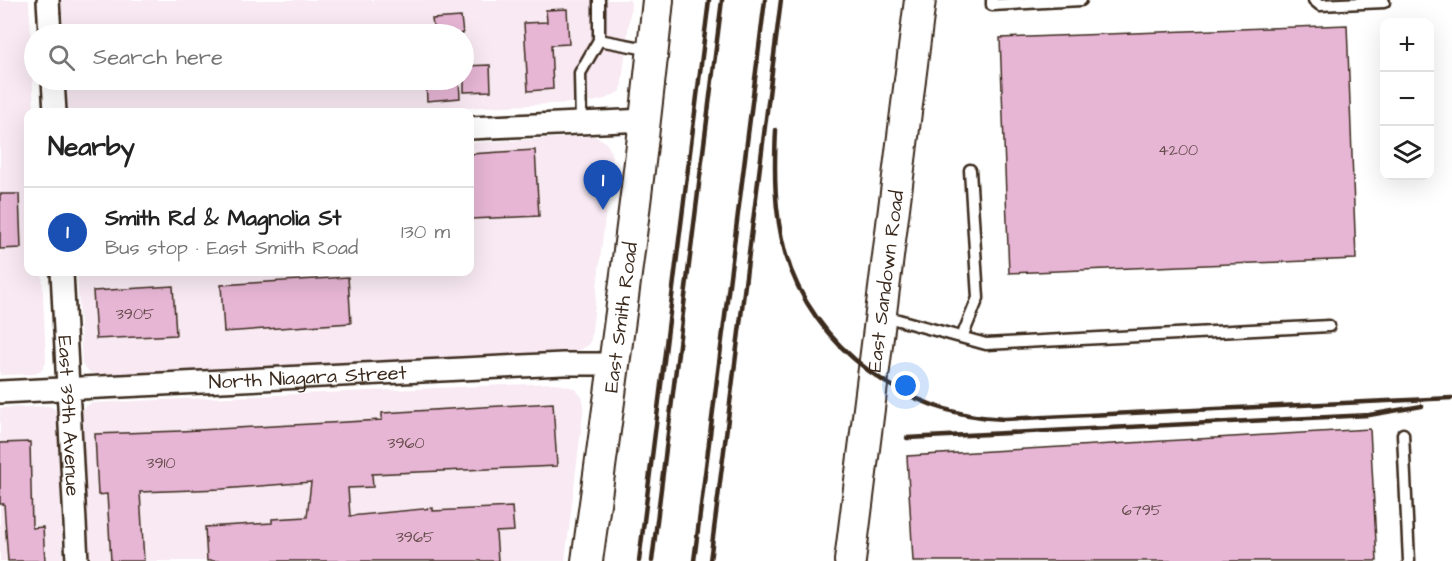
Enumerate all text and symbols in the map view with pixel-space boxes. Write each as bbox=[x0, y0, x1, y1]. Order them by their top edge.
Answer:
map controls bbox=[1380, 18, 1434, 180]
button: + bbox=[1380, 18, 1434, 72]
search box bbox=[24, 24, 474, 90]
icon: search bbox=[45, 41, 78, 74]
text: Search here bbox=[93, 42, 223, 73]
button: − bbox=[1380, 72, 1434, 126]
button: layers bbox=[1380, 126, 1434, 180]
text: Nearby bbox=[48, 129, 135, 165]
house number: 4200 bbox=[1158, 139, 1198, 161]
pin: 1 bbox=[584, 160, 622, 210]
street label: East Sandown Road bbox=[861, 189, 911, 374]
text: Smith Rd & Magnolia St bbox=[105, 203, 341, 234]
text: 1 bbox=[66, 218, 69, 246]
text: 130 m bbox=[401, 218, 450, 246]
text: Bus stop · East Smith Road bbox=[105, 234, 358, 262]
street label: East Smith Road bbox=[597, 240, 645, 394]
house number: 3905 bbox=[116, 303, 155, 325]
street label: East 39th Avenue bbox=[50, 335, 87, 497]
street label: North Niagara Street bbox=[208, 359, 407, 397]
your location bbox=[891, 371, 920, 400]
house number: 3960 bbox=[387, 432, 425, 454]
house number: 3910 bbox=[146, 452, 176, 474]
house number: 6795 bbox=[1122, 499, 1163, 521]
house number: 3965 bbox=[396, 526, 435, 548]

